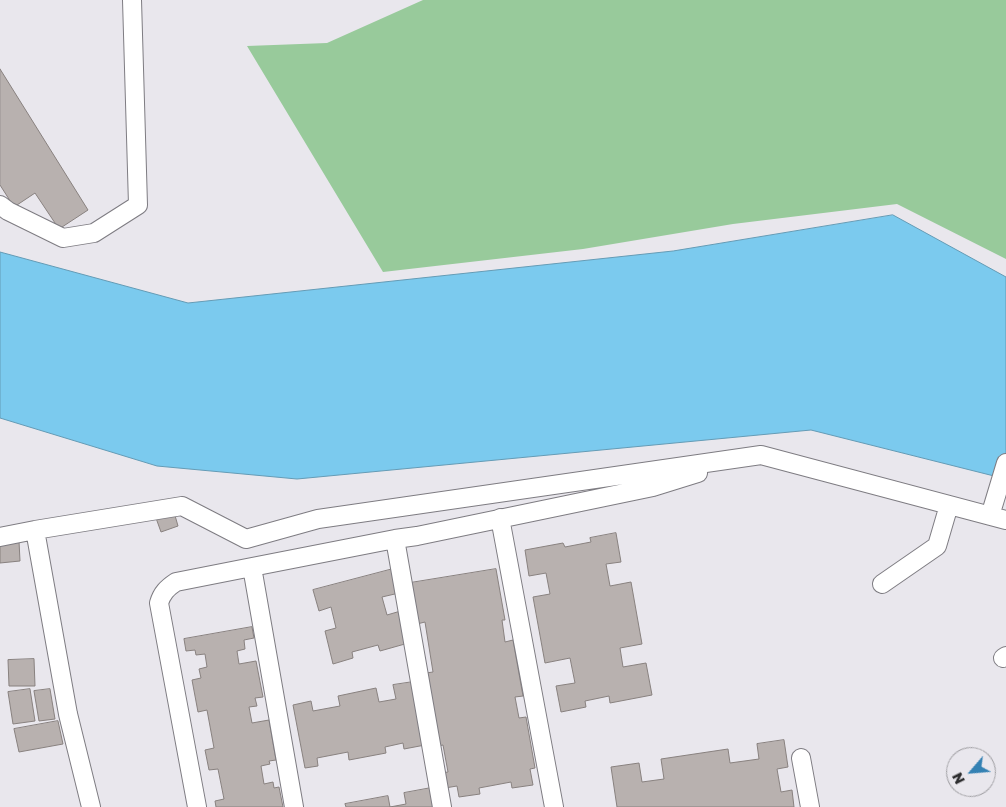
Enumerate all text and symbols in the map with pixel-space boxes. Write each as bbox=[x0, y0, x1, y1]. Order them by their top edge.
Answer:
north arrow bbox=[946, 747, 996, 797]
text: N bbox=[948, 770, 968, 787]

